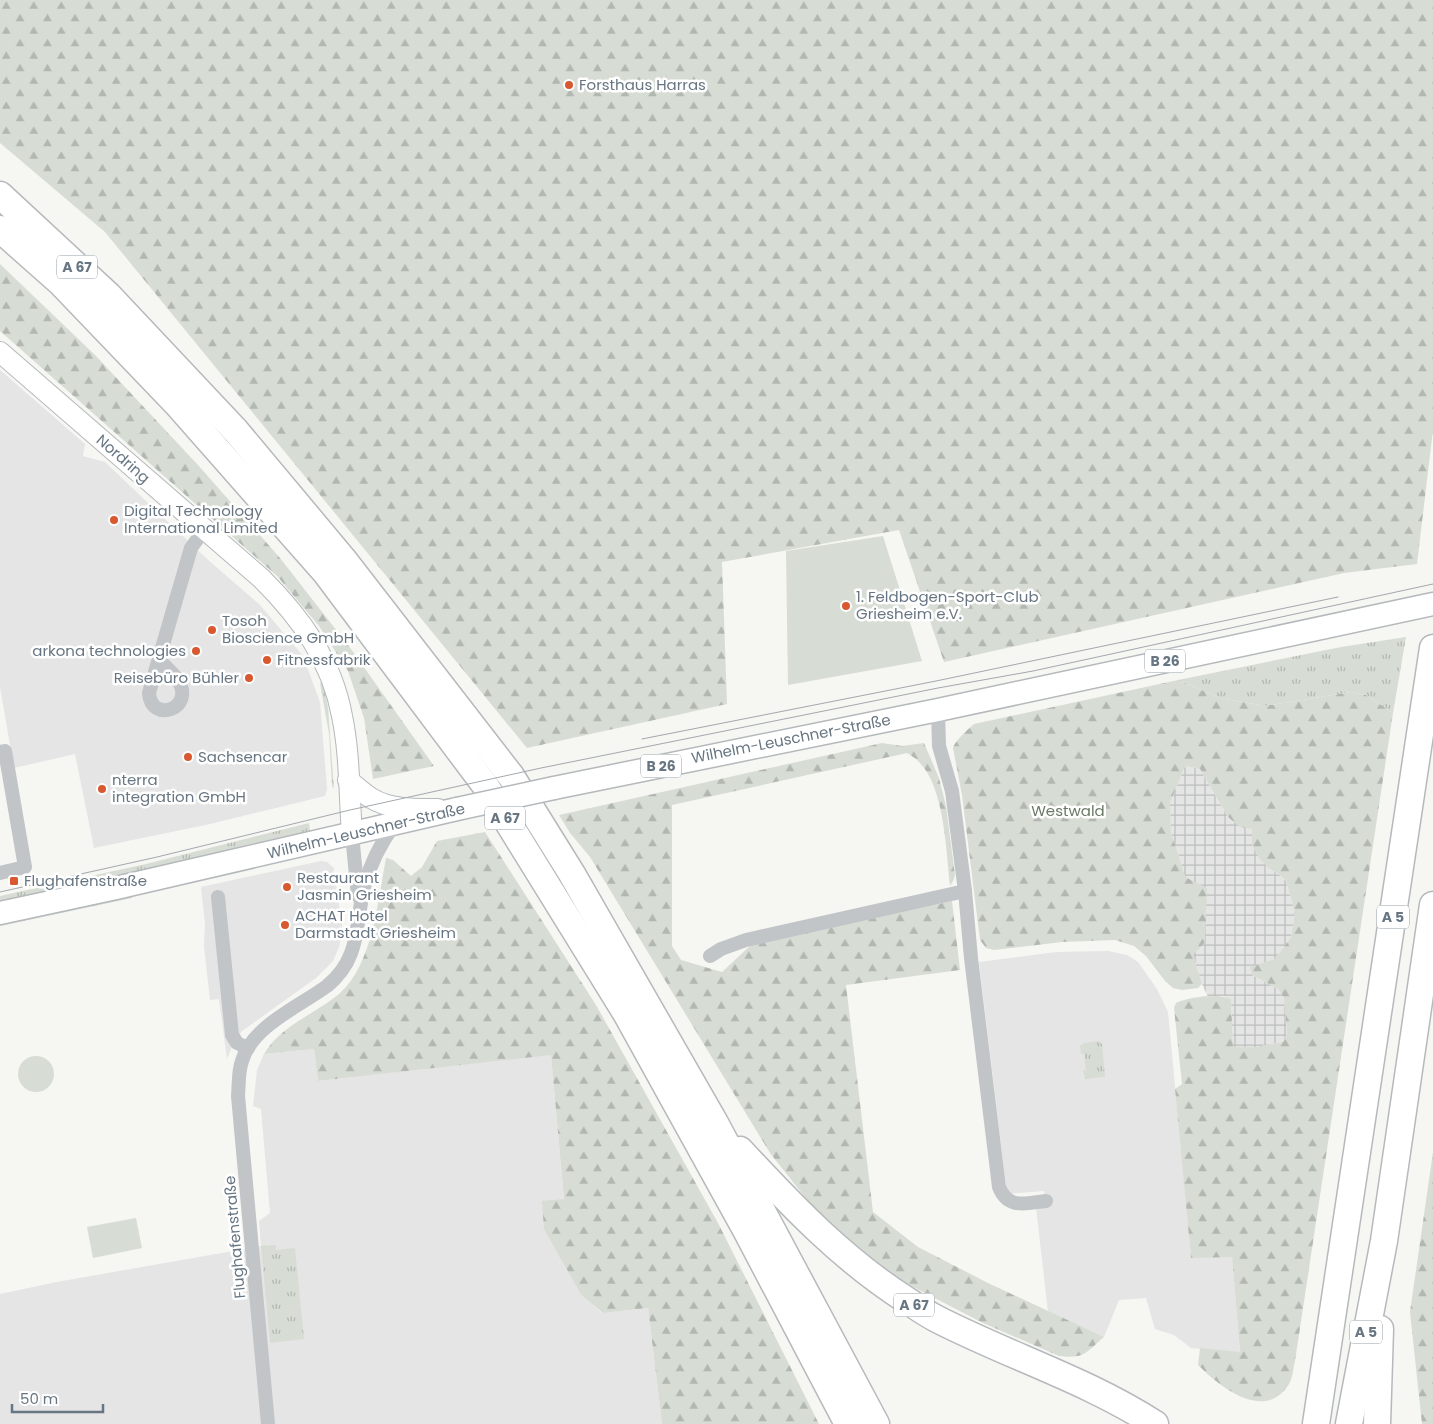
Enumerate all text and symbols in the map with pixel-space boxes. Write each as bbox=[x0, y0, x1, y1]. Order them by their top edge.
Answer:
place label: Forsthaus Harras bbox=[579, 74, 706, 95]
marker: Forsthaus Harras bbox=[563, 79, 575, 91]
road number: A 67 bbox=[57, 256, 97, 278]
street label: Nordring bbox=[92, 429, 155, 488]
place label: Digital Technology International Limited bbox=[124, 500, 278, 538]
marker: Digital Technology International Limited bbox=[108, 514, 120, 526]
place label: 1. Feldbogen-Sport-Club Griesheim e.V. bbox=[856, 586, 1039, 624]
marker: 1. Feldbogen-Sport-Club Griesheim e.V. bbox=[840, 600, 852, 612]
place label: Tosoh Bioscience GmbH bbox=[222, 610, 354, 648]
marker: Tosoh Bioscience GmbH bbox=[206, 624, 218, 636]
place label: arkona technologies bbox=[32, 640, 186, 661]
marker: arkona technologies bbox=[190, 645, 202, 657]
place label: Fitnessfabrik bbox=[277, 649, 371, 670]
road number: B 26 bbox=[1145, 649, 1185, 672]
marker: Fitnessfabrik bbox=[261, 654, 273, 666]
place label: Reisebüro Bühler bbox=[114, 667, 239, 688]
marker: Reisebüro Bühler bbox=[243, 672, 255, 684]
street label: Wilhelm-Leuschner-Straße bbox=[689, 709, 892, 768]
place label: Sachsencar bbox=[198, 746, 288, 767]
marker: Sachsencar bbox=[182, 751, 194, 763]
road number: B 26 bbox=[641, 754, 681, 778]
place label: nterra integration GmbH bbox=[112, 769, 246, 807]
marker: nterra integration GmbH bbox=[96, 783, 108, 795]
street label: Wilhelm-Leuschner-Straße bbox=[265, 798, 467, 864]
park label: Westwald bbox=[1031, 800, 1105, 821]
road number: A 67 bbox=[485, 806, 525, 830]
place label: Restaurant Jasmin Griesheim bbox=[297, 867, 432, 905]
place label: Flughafenstraße bbox=[24, 870, 147, 891]
marker: Flughafenstraße bbox=[8, 875, 20, 887]
marker: Restaurant Jasmin Griesheim bbox=[281, 881, 293, 893]
place label: ACHAT Hotel Darmstadt Griesheim bbox=[295, 905, 456, 943]
road number: A 5 bbox=[1377, 906, 1409, 929]
marker: ACHAT Hotel Darmstadt Griesheim bbox=[279, 919, 291, 931]
street label: Flughafenstraße bbox=[219, 1175, 250, 1299]
road number: A 67 bbox=[894, 1294, 934, 1316]
road number: A 5 bbox=[1350, 1320, 1382, 1344]
scale bar bbox=[12, 1382, 104, 1414]
text: 50 m bbox=[20, 1388, 58, 1409]

